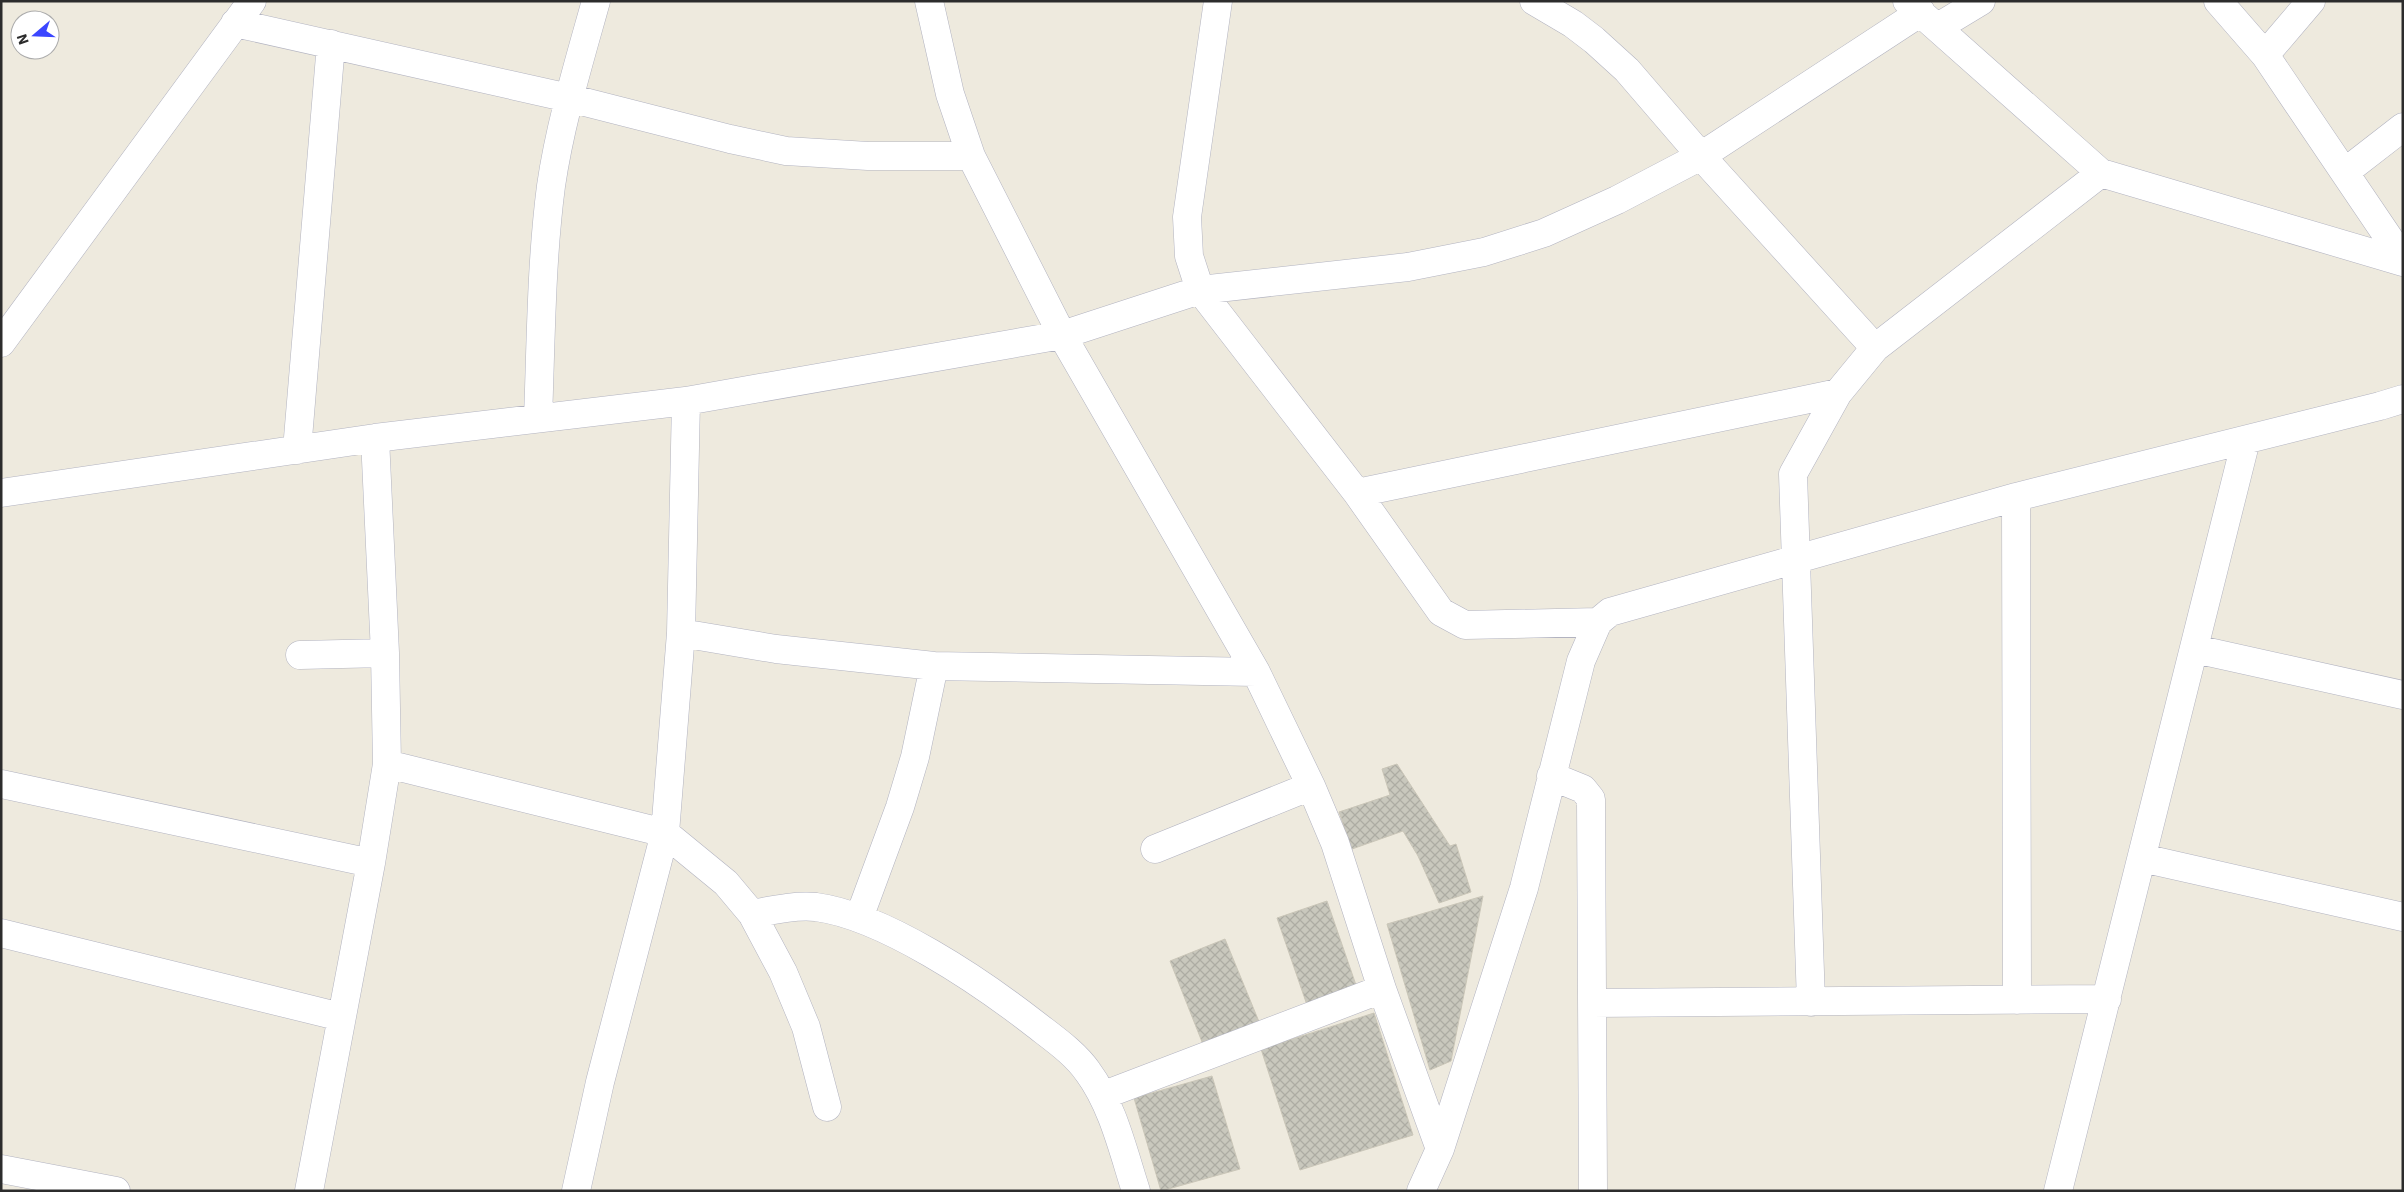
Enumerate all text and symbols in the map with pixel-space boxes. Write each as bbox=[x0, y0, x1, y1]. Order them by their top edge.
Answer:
north arrow bbox=[10, 10, 60, 60]
text: N bbox=[13, 32, 33, 47]

